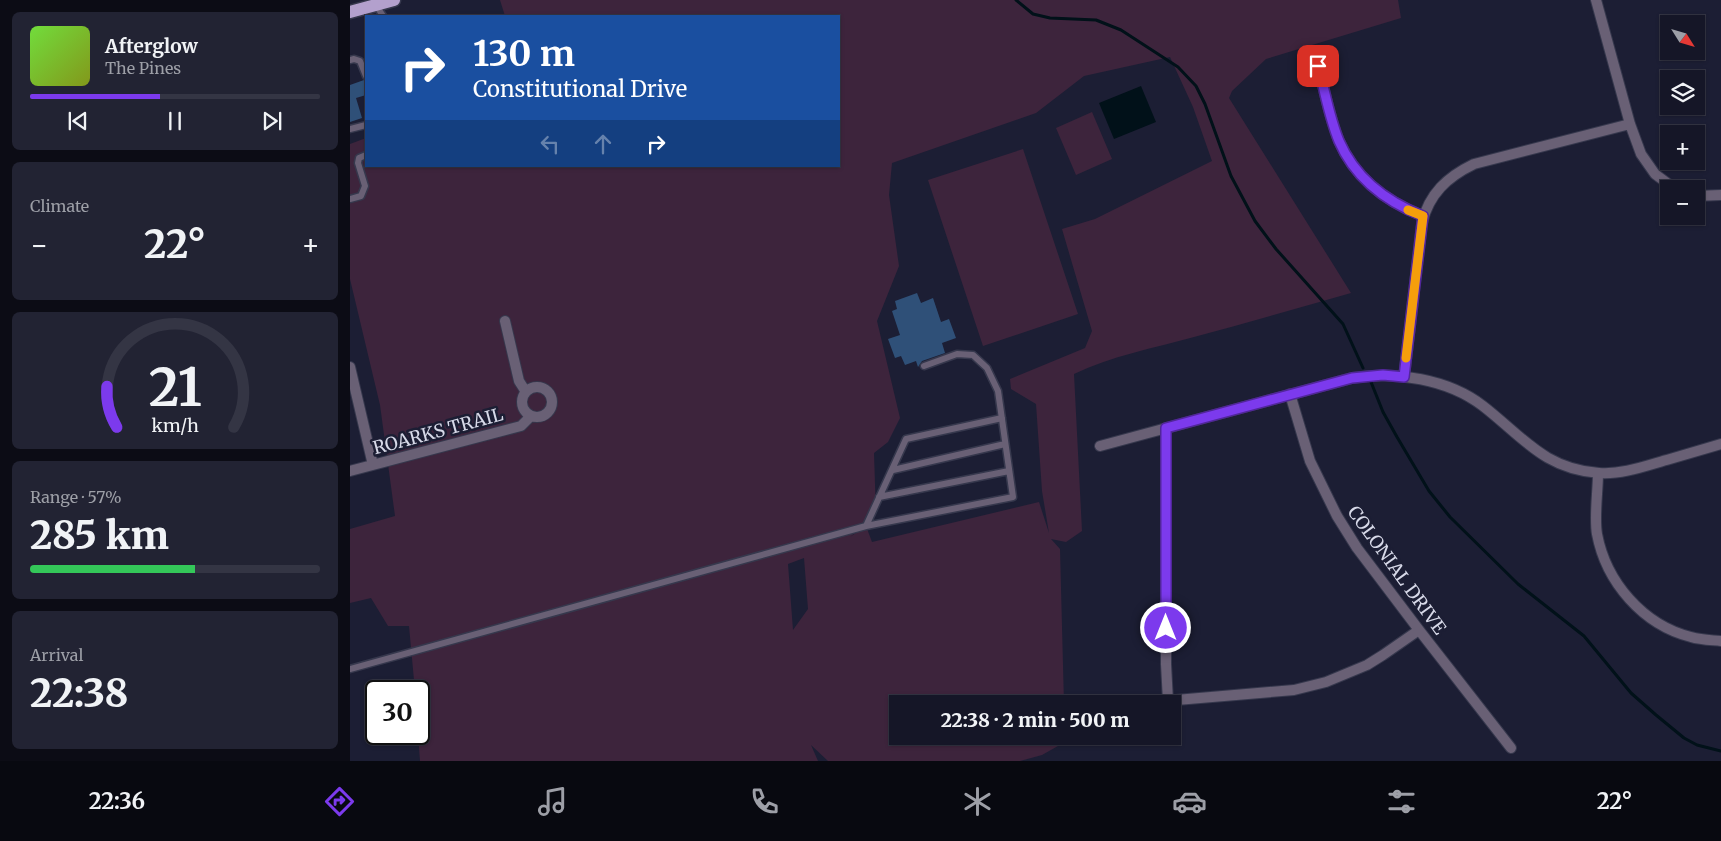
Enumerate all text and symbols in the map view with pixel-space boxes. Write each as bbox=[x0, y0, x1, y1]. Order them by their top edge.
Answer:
north arrow bbox=[1660, 15, 1705, 60]
map controls bbox=[1660, 15, 1705, 225]
text: 130 m bbox=[473, 32, 575, 76]
text: Afterglow bbox=[105, 34, 198, 58]
icon: right bbox=[390, 35, 455, 100]
pin bbox=[1297, 45, 1339, 87]
icon: arrive bbox=[1304, 52, 1332, 80]
text: The Pines bbox=[105, 58, 181, 78]
button: layers bbox=[1660, 70, 1705, 115]
text: Constitutional Drive bbox=[473, 75, 687, 103]
icon: previous bbox=[64, 107, 92, 135]
icon: pause bbox=[161, 107, 189, 135]
icon: next bbox=[258, 107, 286, 135]
button: + bbox=[1660, 125, 1705, 170]
icon: left bbox=[536, 130, 564, 158]
icon: ahead bbox=[589, 130, 617, 158]
icon: right bbox=[642, 130, 670, 158]
button: − bbox=[1660, 180, 1705, 225]
text: Climate bbox=[30, 196, 89, 216]
text: 22° bbox=[144, 221, 206, 268]
text: − bbox=[30, 227, 49, 263]
text: + bbox=[301, 227, 320, 263]
text: 21 bbox=[148, 355, 202, 420]
street label: ROARKS TRAIL bbox=[370, 403, 506, 459]
text: km/h bbox=[151, 414, 199, 437]
text: Range · 57% bbox=[30, 487, 122, 507]
street label: COLONIAL DRIVE bbox=[1343, 501, 1452, 639]
text: 285 km bbox=[30, 512, 169, 559]
position arrow bbox=[1139, 601, 1191, 653]
text: Arrival bbox=[30, 645, 83, 665]
text: 22:38 bbox=[30, 670, 129, 717]
speed limit sign: 30 bbox=[365, 680, 430, 745]
text: 22:38 · 2 min · 500 m bbox=[941, 708, 1129, 732]
icon: directions bbox=[322, 784, 357, 819]
icon: music bbox=[535, 784, 570, 819]
icon: phone bbox=[747, 784, 782, 819]
icon: climate bbox=[960, 784, 995, 819]
icon: car bbox=[1172, 784, 1207, 819]
icon: filters bbox=[1384, 784, 1419, 819]
text: 22:36 bbox=[89, 787, 145, 815]
text: 22° bbox=[1597, 787, 1632, 815]

